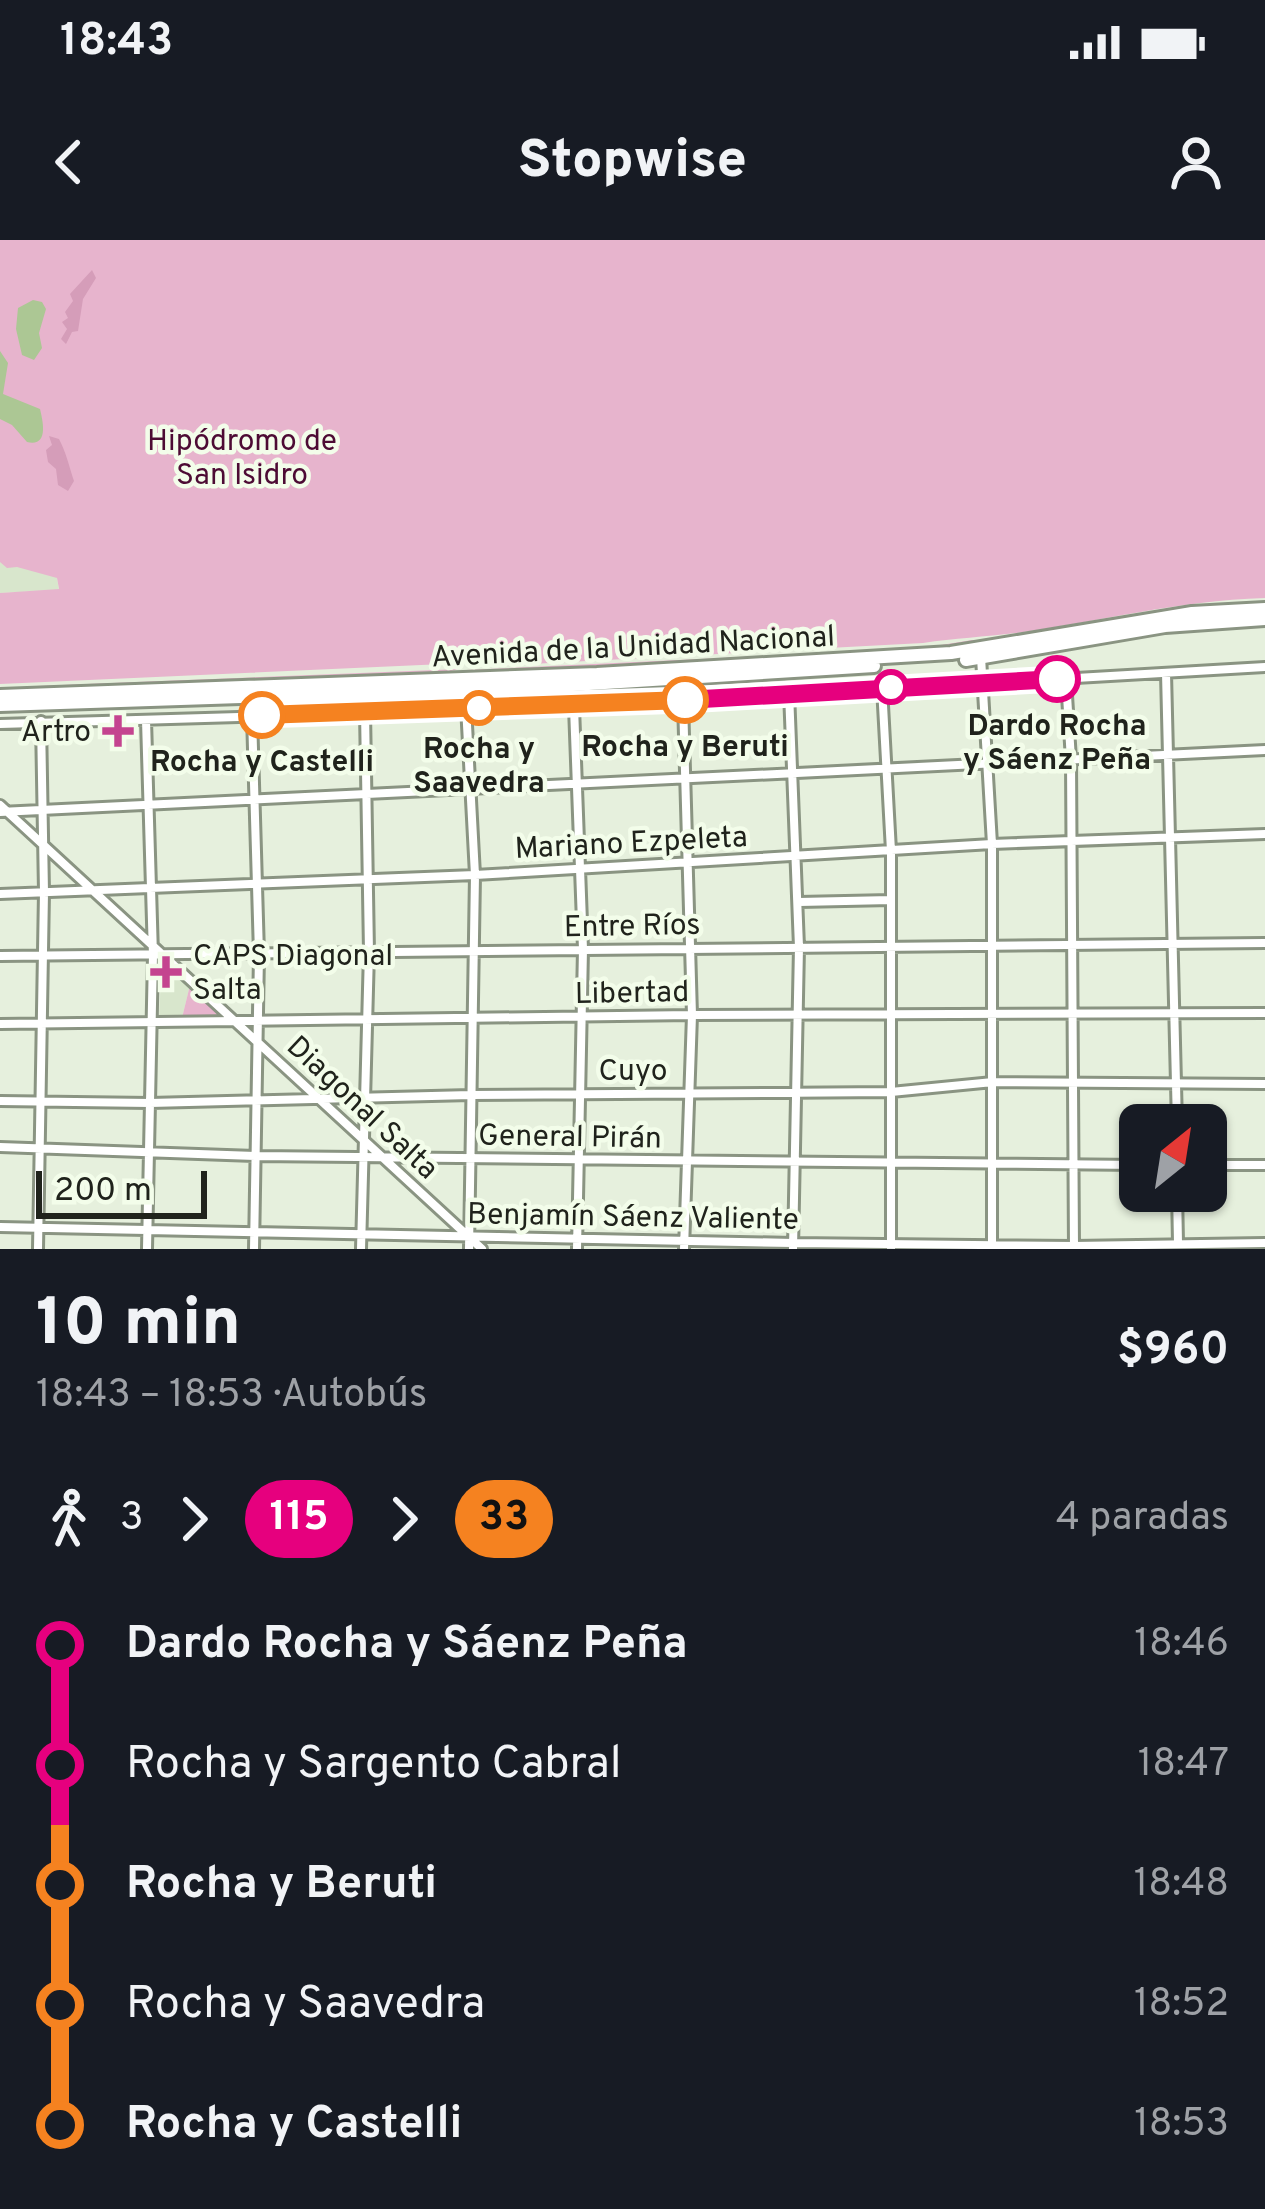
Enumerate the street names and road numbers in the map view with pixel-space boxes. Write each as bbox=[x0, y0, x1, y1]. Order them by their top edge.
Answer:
street label: Avenida de la Unidad Nacional bbox=[430, 619, 836, 678]
street label: Mariano Ezpeleta bbox=[514, 820, 748, 869]
street label: Entre Ríos bbox=[563, 908, 701, 947]
street label: Libertad bbox=[575, 975, 690, 1014]
street label: Diagonal Salta bbox=[278, 1029, 445, 1188]
street label: Cuyo bbox=[598, 1054, 668, 1091]
street label: General Pirán bbox=[478, 1118, 662, 1159]
street label: Benjamín Sáenz Valiente bbox=[467, 1197, 799, 1240]

